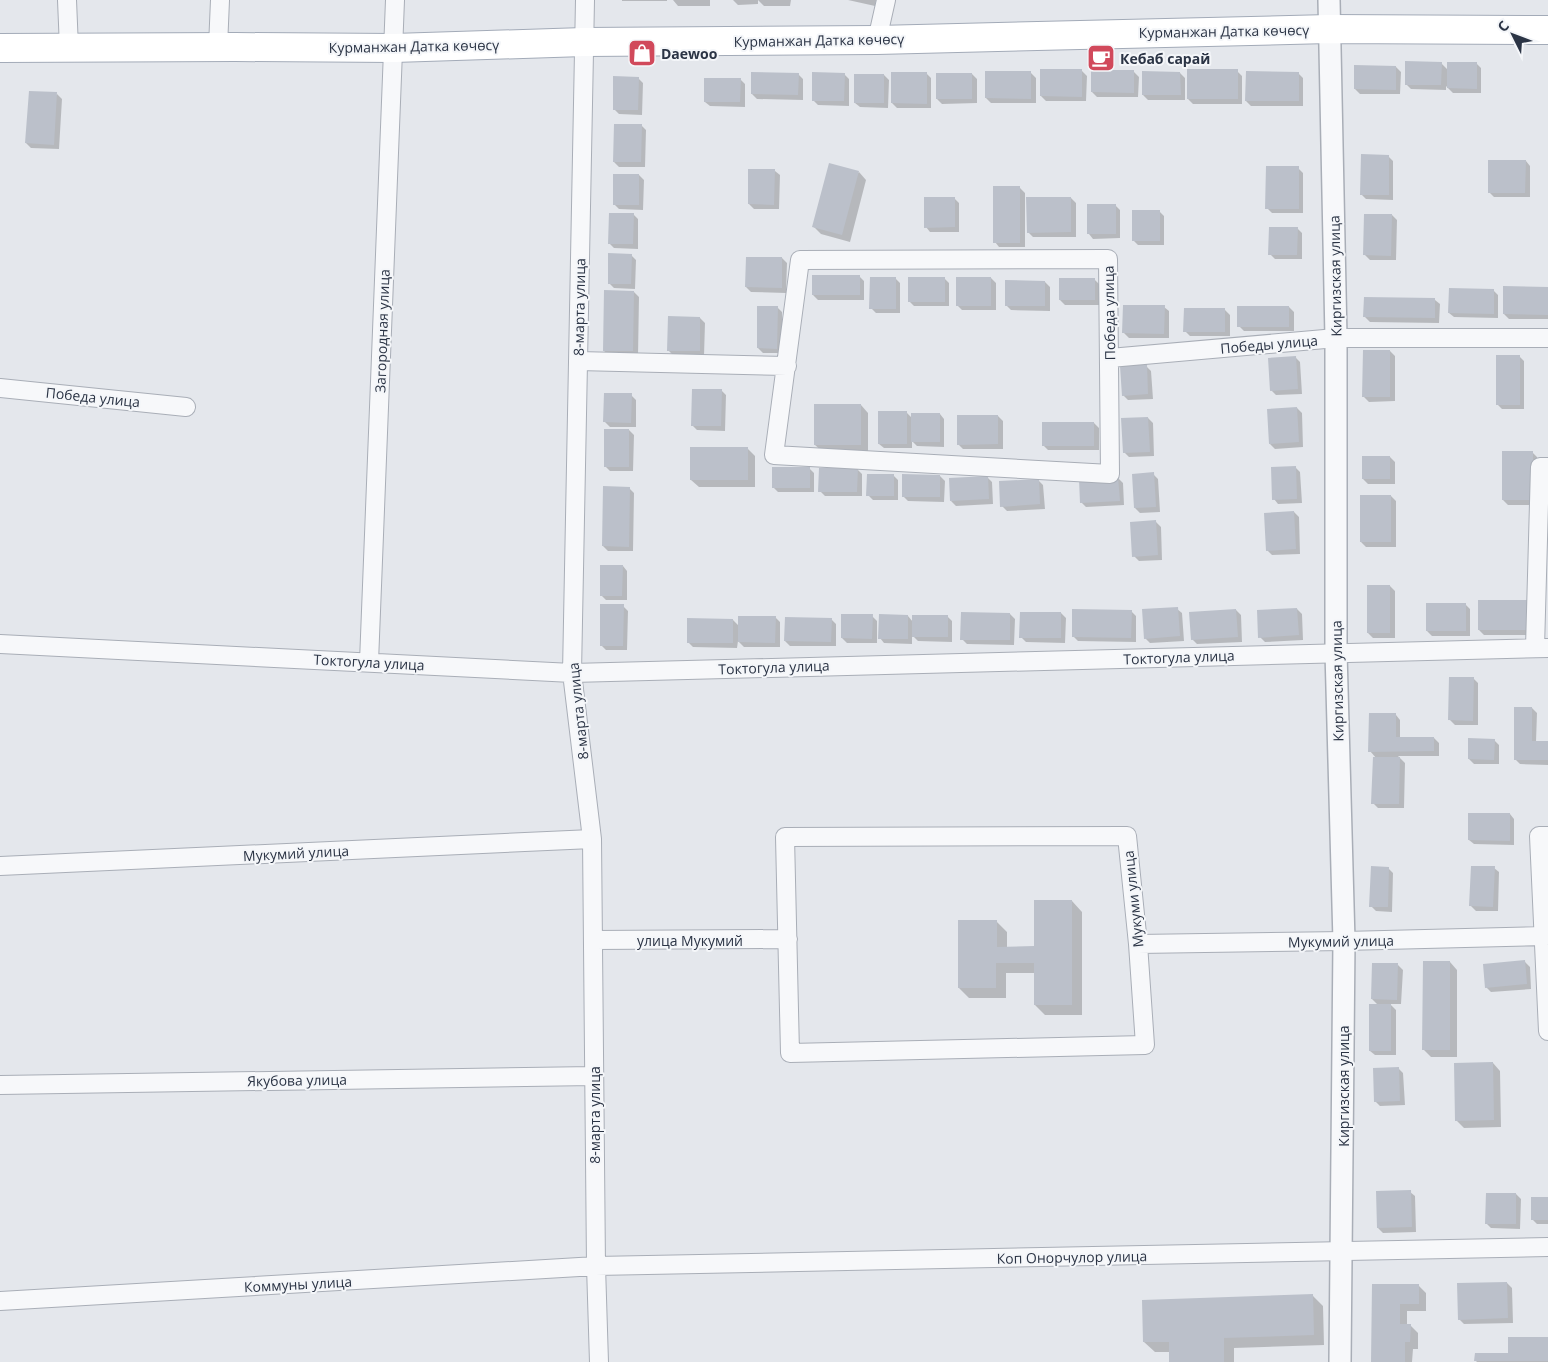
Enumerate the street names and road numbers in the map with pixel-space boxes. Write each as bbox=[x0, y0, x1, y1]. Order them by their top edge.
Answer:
street label: Курманжан Датка көчөсү bbox=[1139, 20, 1309, 42]
street label: Курманжан Датка көчөсү bbox=[734, 29, 904, 51]
street label: Курманжан Датка көчөсү bbox=[329, 35, 499, 57]
street label: Киргизская улица bbox=[1324, 215, 1346, 337]
street label: 8-марта улица bbox=[569, 258, 589, 356]
street label: Победа улица bbox=[1099, 265, 1119, 361]
street label: Загородная улица bbox=[370, 269, 394, 393]
street label: Победы улица bbox=[1219, 330, 1319, 358]
street label: Победа улица bbox=[45, 383, 141, 411]
street label: Киргизская улица bbox=[1326, 620, 1348, 742]
street label: Токтогула улица bbox=[1123, 646, 1235, 668]
street label: Токтогула улица bbox=[313, 650, 425, 674]
street label: Токтогула улица bbox=[718, 656, 830, 678]
street label: 8-марта улица bbox=[563, 661, 593, 761]
street label: Мукумий улица bbox=[243, 841, 349, 865]
street label: Мукуми улица bbox=[1118, 850, 1148, 948]
street label: улица Мукумий bbox=[637, 931, 743, 950]
street label: Мукумий улица bbox=[1288, 931, 1394, 951]
street label: Киргизская улица bbox=[1334, 1025, 1353, 1147]
street label: 8-марта улица bbox=[585, 1066, 604, 1164]
street label: Якубова улица bbox=[247, 1070, 347, 1090]
street label: Коп Онорчулор улица bbox=[997, 1246, 1147, 1268]
street label: Коммуны улица bbox=[243, 1272, 353, 1296]

